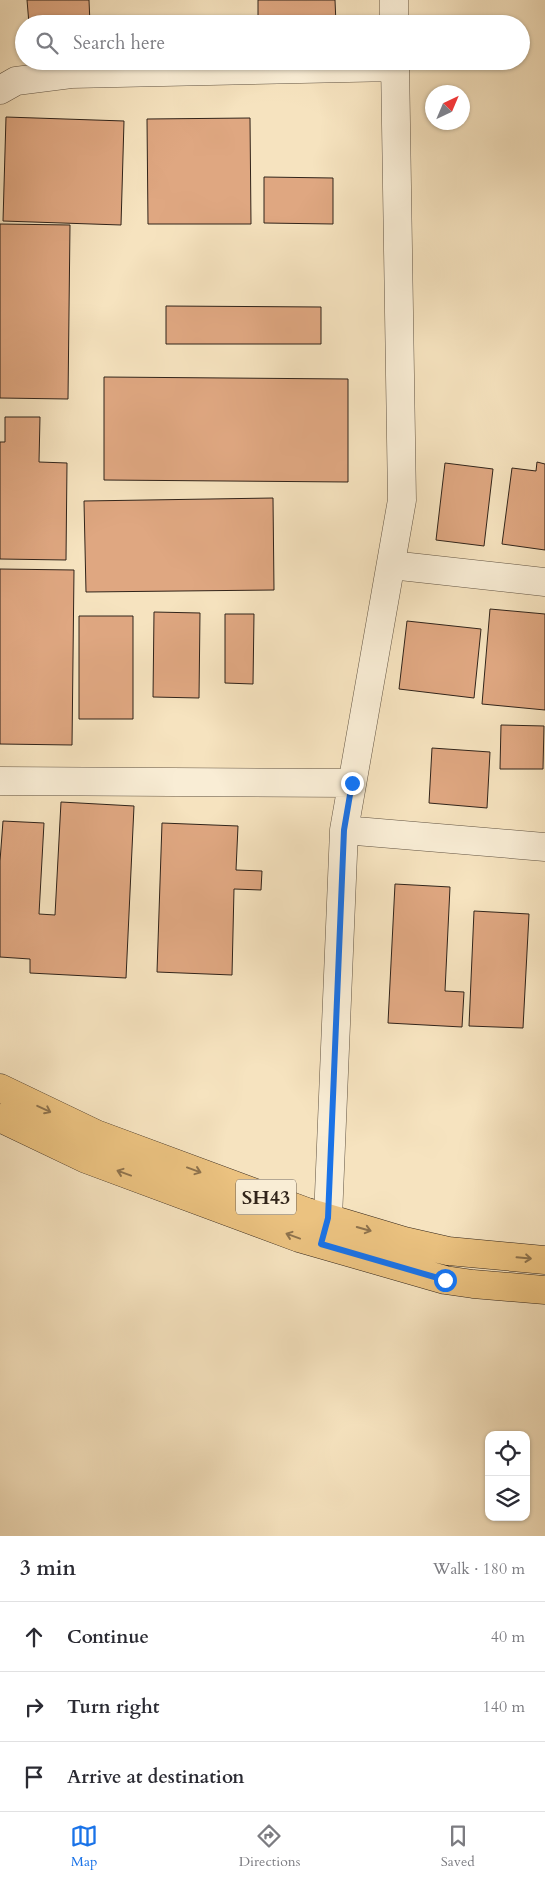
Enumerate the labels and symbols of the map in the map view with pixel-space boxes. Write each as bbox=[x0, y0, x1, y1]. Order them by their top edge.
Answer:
north arrow bbox=[425, 85, 470, 130]
route end bbox=[341, 772, 364, 795]
one-way arrow bbox=[36, 1105, 51, 1115]
one-way arrow bbox=[186, 1166, 202, 1175]
one-way arrow bbox=[117, 1168, 133, 1177]
road number: SH43 bbox=[236, 1180, 296, 1214]
one-way arrow bbox=[356, 1225, 372, 1235]
one-way arrow bbox=[286, 1231, 301, 1240]
one-way arrow bbox=[516, 1253, 532, 1263]
route start bbox=[434, 1269, 457, 1292]

